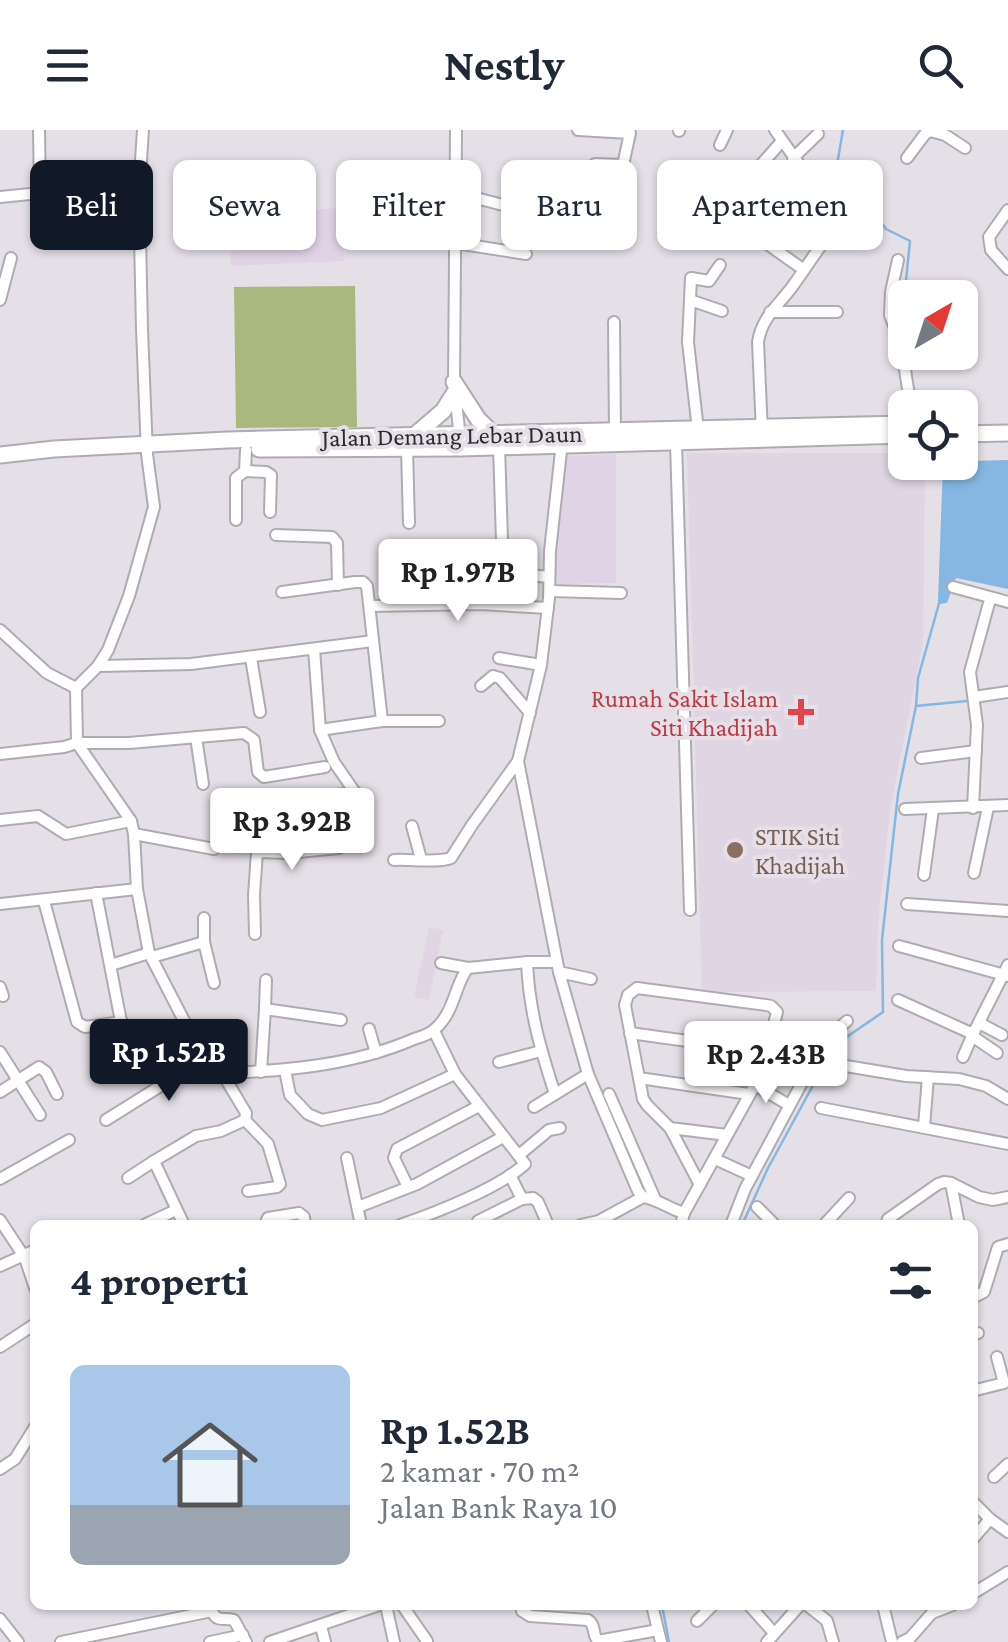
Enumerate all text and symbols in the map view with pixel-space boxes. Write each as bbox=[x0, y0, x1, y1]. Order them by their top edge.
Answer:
icon: menu bbox=[40, 38, 95, 93]
icon: search bbox=[913, 38, 968, 93]
text: Nestly bbox=[444, 40, 564, 90]
chip: Beli bbox=[30, 160, 153, 250]
chip: Sewa bbox=[173, 160, 316, 250]
chip: Filter bbox=[336, 160, 481, 250]
chip: Baru bbox=[501, 160, 637, 250]
chip: Apartemen bbox=[657, 160, 883, 250]
north arrow bbox=[888, 280, 978, 370]
map controls bbox=[888, 280, 978, 480]
button: locate bbox=[888, 390, 978, 480]
street label: Jalan Demang Lebar Daun bbox=[319, 420, 583, 452]
pin: Rp 1.97B bbox=[355, 539, 561, 624]
text: Rp 1.97B bbox=[400, 553, 516, 589]
place label: Rumah Sakit Islam Siti Khadijah bbox=[591, 685, 778, 742]
marker: Rumah Sakit Islam Siti Khadijah bbox=[788, 699, 814, 725]
pin: Rp 3.92B bbox=[189, 788, 395, 873]
text: Rp 3.92B bbox=[232, 802, 352, 838]
place label: STIK Siti Khadijah bbox=[755, 823, 845, 880]
marker: STIK Siti Khadijah bbox=[724, 839, 746, 861]
pin: Rp 1.52B bbox=[66, 1019, 272, 1104]
pin: Rp 2.43B bbox=[663, 1021, 869, 1106]
text: Rp 1.52B bbox=[112, 1033, 226, 1069]
text: Rp 2.43B bbox=[706, 1035, 826, 1071]
icon: filters bbox=[883, 1253, 938, 1308]
text: 4 properti bbox=[70, 1257, 248, 1304]
icon: home bbox=[150, 1405, 270, 1525]
text: Rp 1.52B bbox=[380, 1406, 530, 1453]
text: 2 kamar · 70 m² bbox=[380, 1453, 579, 1489]
text: Jalan Bank Raya 10 bbox=[380, 1489, 618, 1525]

